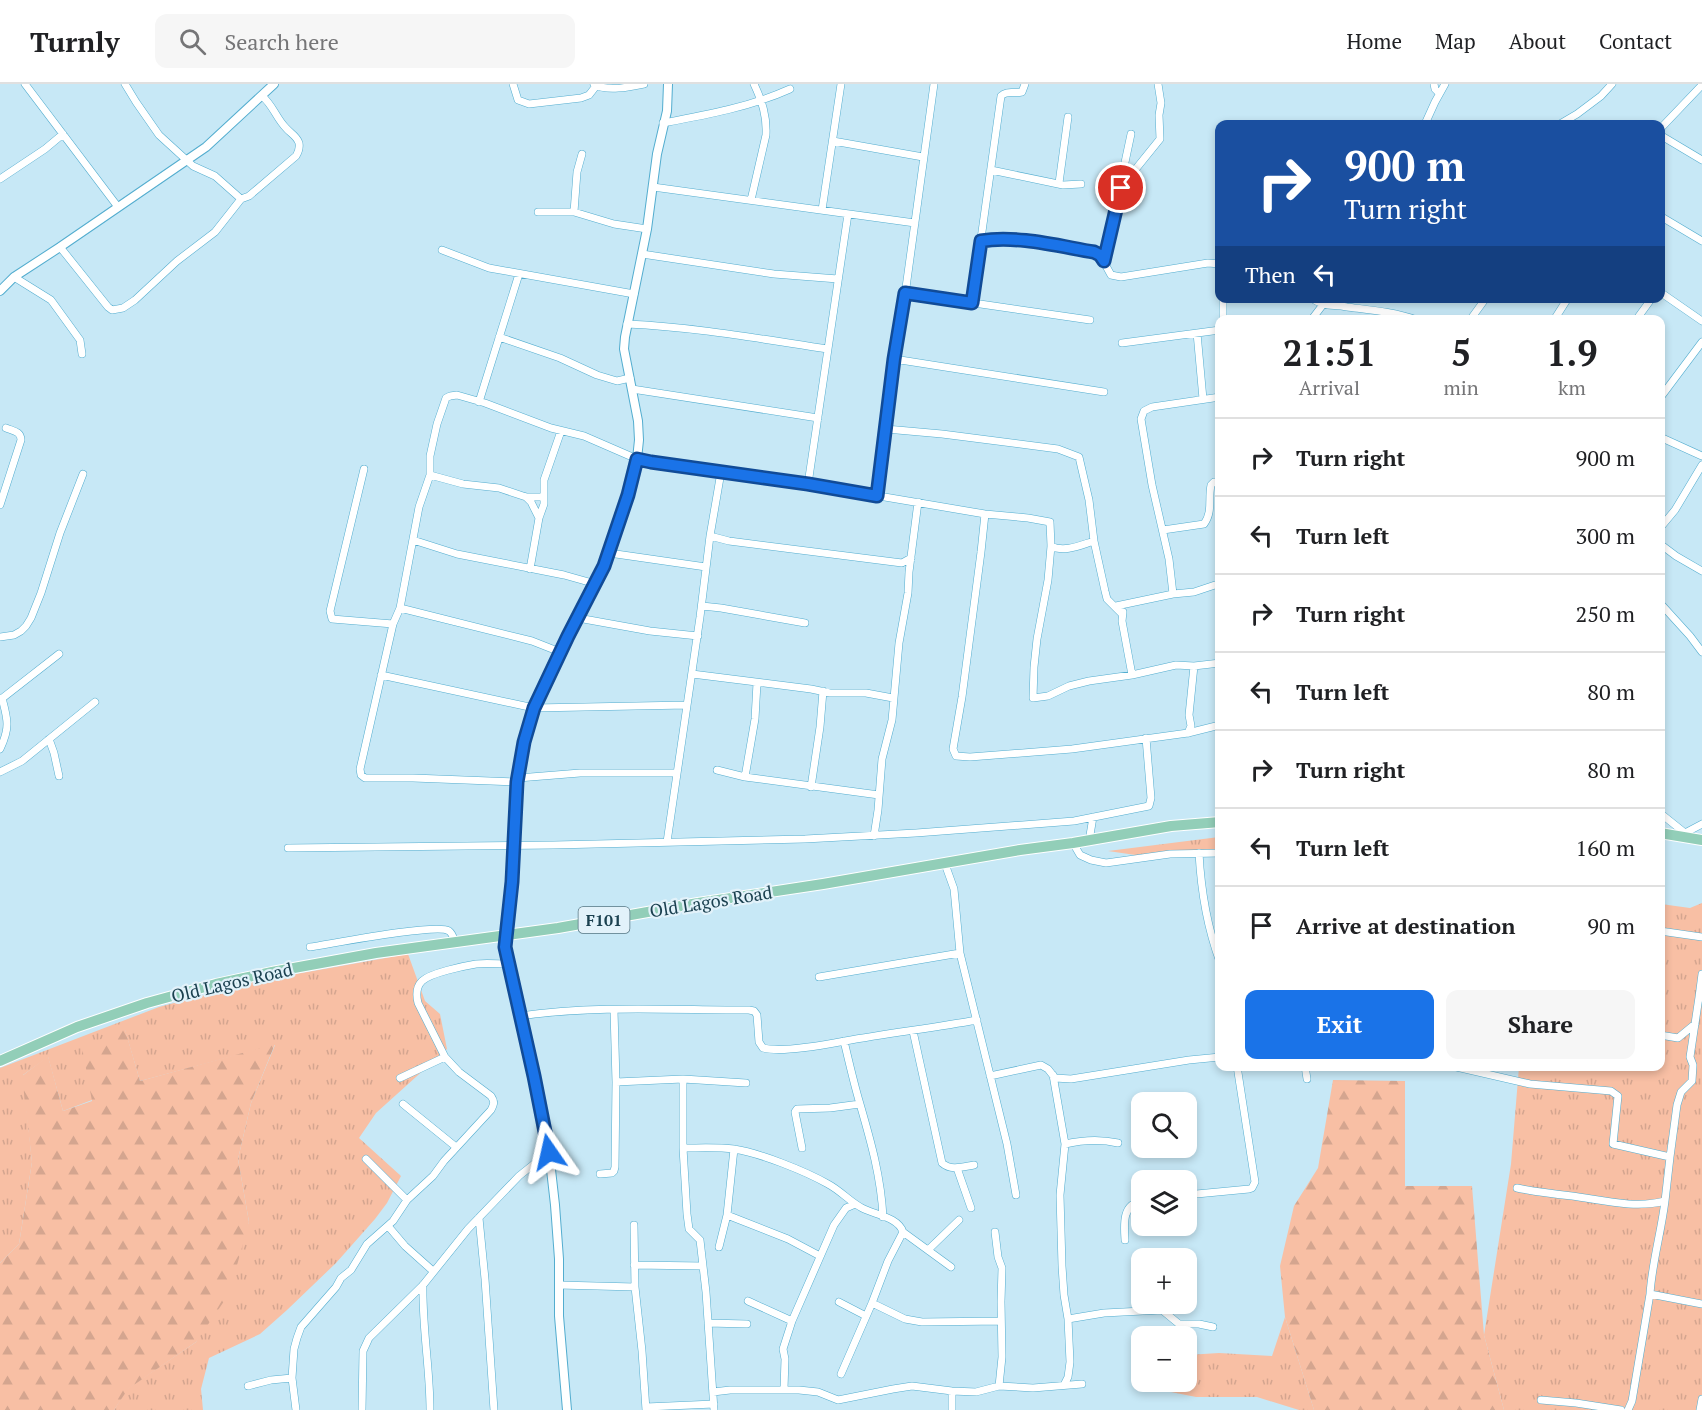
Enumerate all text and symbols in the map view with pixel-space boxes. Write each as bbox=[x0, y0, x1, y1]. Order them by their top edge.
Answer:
search box bbox=[155, 14, 575, 68]
text: Turnly bbox=[30, 23, 119, 60]
icon: search bbox=[176, 25, 209, 58]
text: Search here bbox=[224, 27, 339, 56]
text: Home bbox=[1346, 27, 1402, 55]
text: Map bbox=[1435, 27, 1476, 55]
text: About bbox=[1509, 27, 1566, 55]
text: Contact bbox=[1599, 27, 1672, 55]
text: 900 m bbox=[1344, 137, 1465, 193]
icon: right bbox=[1245, 144, 1323, 222]
pin bbox=[1095, 162, 1146, 213]
icon: arrive bbox=[1104, 171, 1137, 204]
text: Turn right bbox=[1344, 191, 1467, 227]
icon: left bbox=[1308, 258, 1341, 291]
text: Then bbox=[1245, 260, 1296, 289]
text: 21:51 bbox=[1282, 329, 1376, 376]
text: 5 bbox=[1451, 329, 1471, 376]
text: 1.9 bbox=[1546, 329, 1598, 376]
text: Arrival bbox=[1299, 374, 1360, 401]
text: min bbox=[1444, 374, 1479, 401]
text: km bbox=[1558, 374, 1586, 401]
icon: right bbox=[1245, 441, 1278, 474]
text: Turn right bbox=[1296, 443, 1405, 472]
text: 900 m bbox=[1575, 443, 1635, 472]
icon: left bbox=[1245, 519, 1278, 552]
text: Turn left bbox=[1296, 521, 1389, 550]
text: 300 m bbox=[1575, 521, 1635, 550]
icon: right bbox=[1245, 597, 1278, 630]
text: Turn right bbox=[1296, 599, 1405, 628]
text: 250 m bbox=[1575, 599, 1635, 628]
icon: left bbox=[1245, 675, 1278, 708]
text: Turn left bbox=[1296, 677, 1389, 706]
text: 80 m bbox=[1587, 677, 1635, 706]
icon: right bbox=[1245, 753, 1278, 786]
text: Turn right bbox=[1296, 755, 1405, 784]
text: 80 m bbox=[1587, 755, 1635, 784]
icon: left bbox=[1245, 831, 1278, 864]
text: Turn left bbox=[1296, 833, 1389, 862]
text: 160 m bbox=[1575, 833, 1635, 862]
street label: Old Lagos Road bbox=[648, 879, 774, 923]
road number: F101 bbox=[578, 907, 630, 933]
icon: arrive bbox=[1245, 909, 1278, 942]
text: Arrive at destination bbox=[1296, 911, 1515, 940]
text: 90 m bbox=[1587, 911, 1635, 940]
street label: Old Lagos Road bbox=[169, 956, 295, 1008]
button: Exit bbox=[1245, 990, 1434, 1059]
button: Share bbox=[1446, 990, 1635, 1059]
map controls bbox=[1131, 1092, 1197, 1392]
button: search bbox=[1131, 1092, 1197, 1158]
position arrow bbox=[517, 1120, 581, 1184]
button: layers bbox=[1131, 1170, 1197, 1236]
button: + bbox=[1131, 1248, 1197, 1314]
button: − bbox=[1131, 1326, 1197, 1392]

